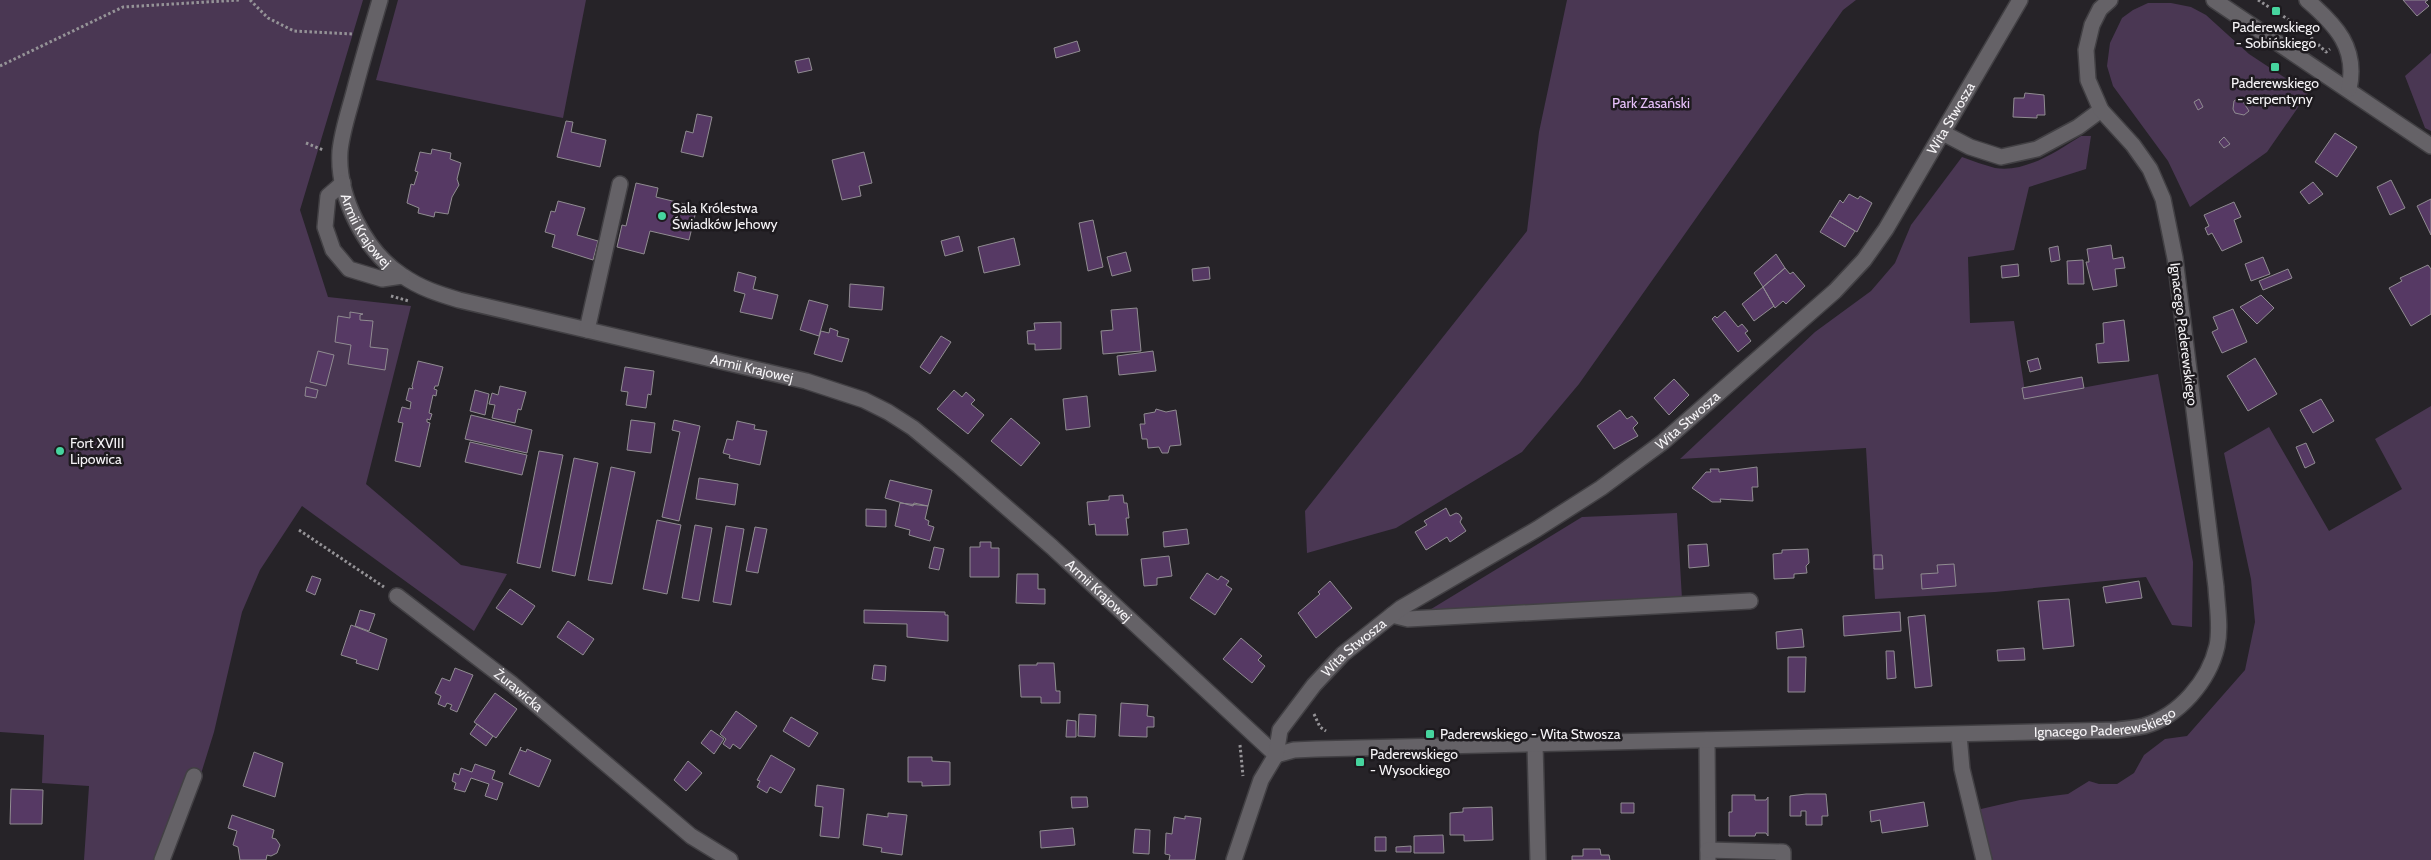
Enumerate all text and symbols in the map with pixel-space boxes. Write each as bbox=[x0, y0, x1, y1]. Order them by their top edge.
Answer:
marker: Paderewskiego - Sobińskiego bbox=[2270, 5, 2282, 17]
place label: Paderewskiego - Sobińskiego bbox=[2232, 18, 2320, 52]
marker: Paderewskiego - serpentyny bbox=[2269, 61, 2281, 73]
place label: Paderewskiego - serpentyny bbox=[2231, 74, 2319, 108]
street label: Wita Stwosza bbox=[1923, 79, 1979, 157]
park label: Park Zasański bbox=[1612, 94, 1690, 112]
street label: Armii Krajowej bbox=[337, 191, 395, 272]
place label: Sala Królestwa Świadków Jehowy bbox=[672, 199, 778, 233]
marker: Sala Królestwa Świadków Jehowy bbox=[656, 210, 668, 222]
street label: Ignacego Paderewskiego bbox=[2166, 261, 2202, 407]
street label: Armii Krajowej bbox=[709, 350, 795, 387]
street label: Wita Stwosza bbox=[1652, 387, 1724, 454]
place label: Fort XVIII Lipowica bbox=[70, 434, 124, 468]
marker: Fort XVIII Lipowica bbox=[54, 445, 66, 457]
street label: Armii Krajowej bbox=[1062, 555, 1136, 626]
street label: Wita Stwosza bbox=[1317, 614, 1390, 681]
street label: Żurawicka bbox=[491, 665, 547, 716]
street label: Ignacego Paderewskiego bbox=[2034, 703, 2179, 741]
place label: Paderewskiego - Wita Stwosza bbox=[1440, 725, 1621, 743]
marker: Paderewskiego - Wita Stwosza bbox=[1424, 728, 1436, 740]
place label: Paderewskiego - Wysockiego bbox=[1370, 745, 1458, 779]
marker: Paderewskiego - Wysockiego bbox=[1354, 756, 1366, 768]

